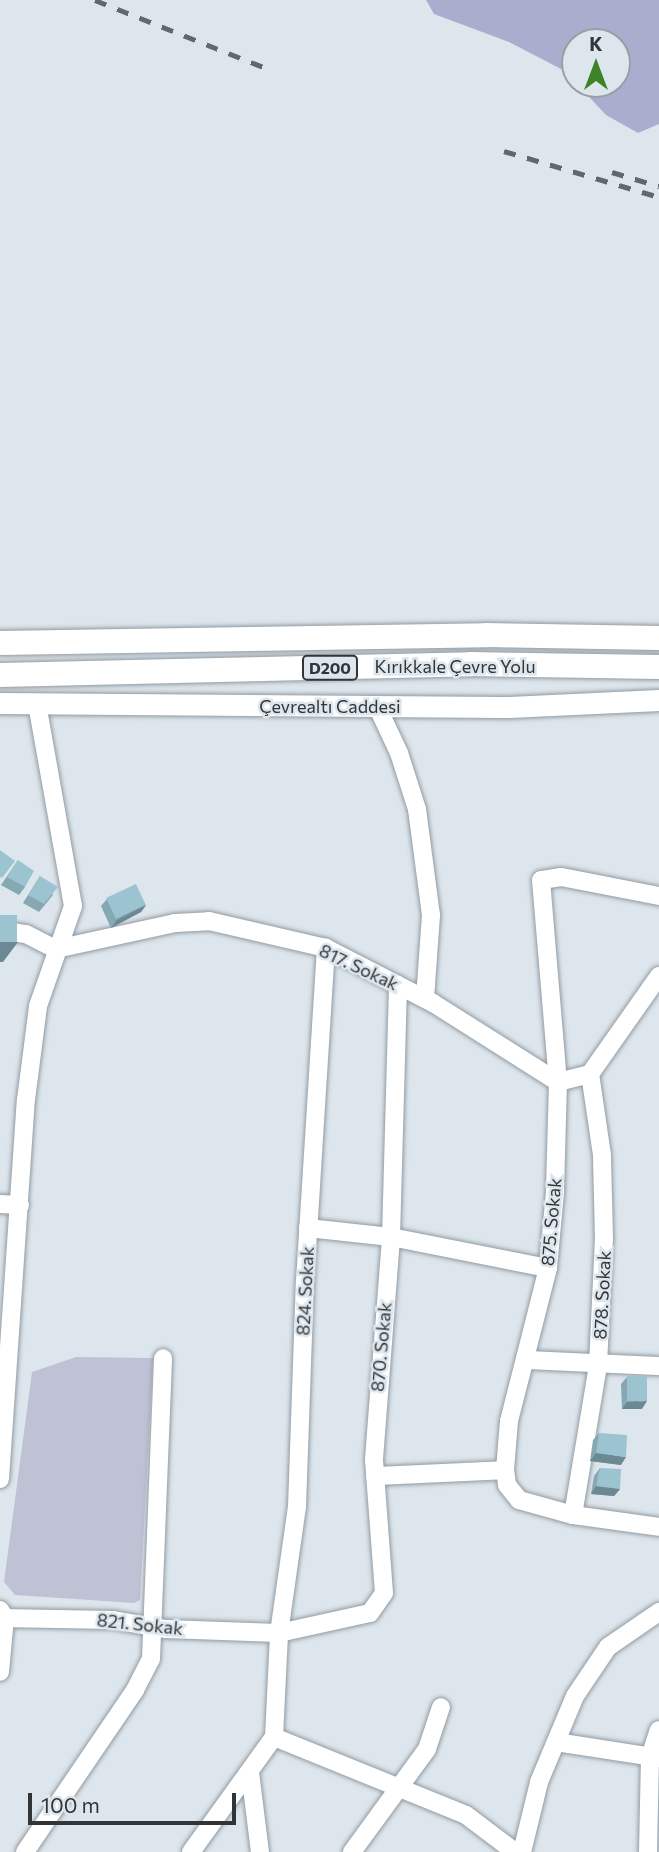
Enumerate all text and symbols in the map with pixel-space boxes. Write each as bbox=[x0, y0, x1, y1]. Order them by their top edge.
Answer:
north arrow bbox=[561, 28, 631, 98]
text: K bbox=[589, 32, 603, 55]
street label: Kırıkkale Çevre Yolu bbox=[374, 655, 536, 677]
road number: D200 bbox=[300, 656, 360, 680]
street label: Çevrealtı Caddesi bbox=[259, 695, 401, 717]
street label: 817. Sokak bbox=[316, 939, 402, 995]
street label: 875. Sokak bbox=[536, 1177, 566, 1267]
street label: 824. Sokak bbox=[292, 1246, 318, 1336]
street label: 878. Sokak bbox=[589, 1250, 615, 1340]
street label: 870. Sokak bbox=[366, 1301, 396, 1393]
street label: 821. Sokak bbox=[96, 1609, 184, 1639]
scale bar bbox=[32, 1778, 240, 1822]
text: 100 m bbox=[41, 1792, 100, 1817]

